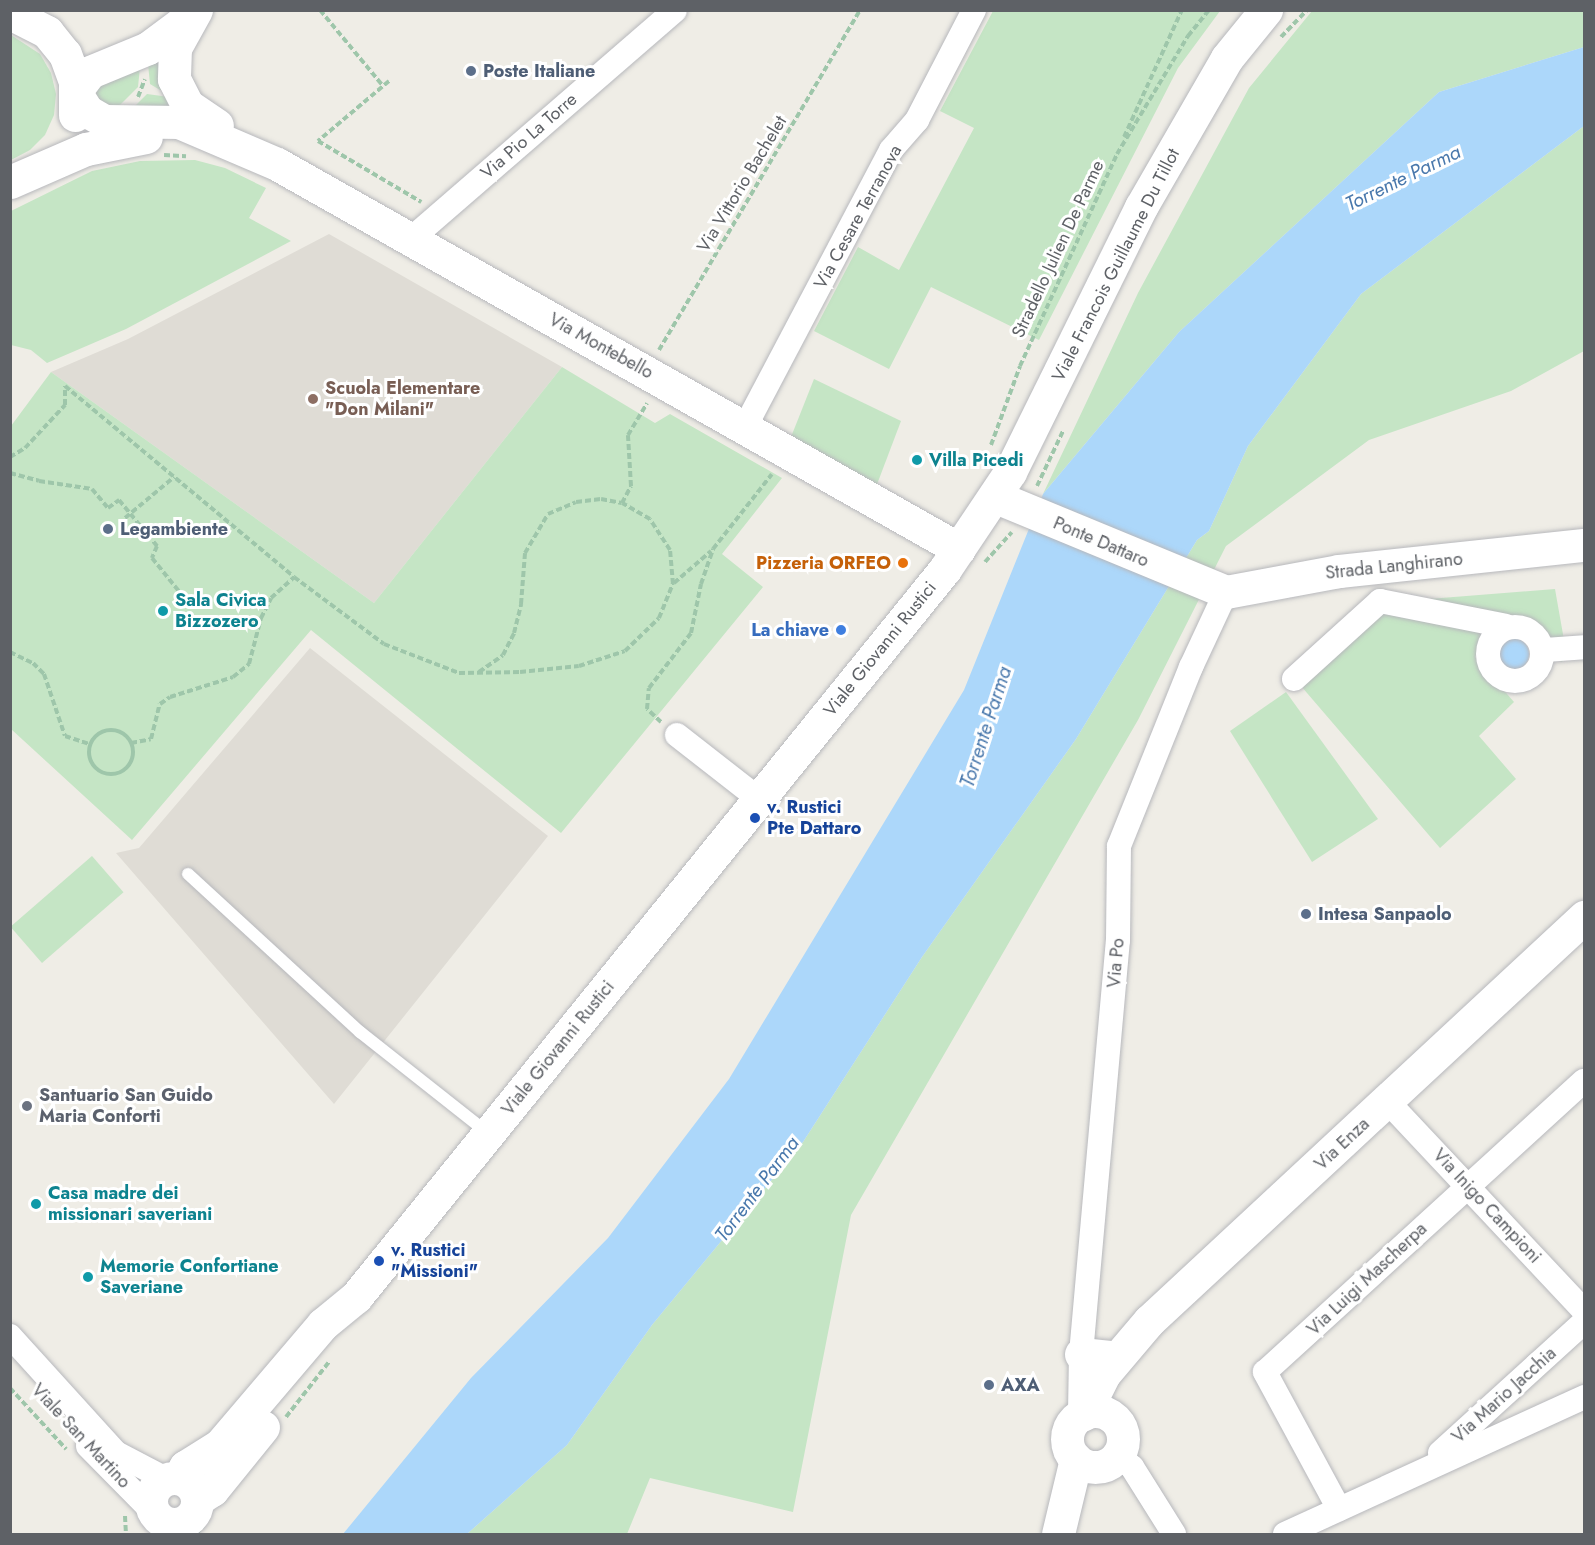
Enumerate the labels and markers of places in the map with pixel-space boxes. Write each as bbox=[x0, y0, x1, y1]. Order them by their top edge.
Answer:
place label: Poste Italiane bbox=[483, 60, 595, 82]
marker: Poste Italiane bbox=[464, 64, 478, 78]
place label: Scuola Elementare "Don Milani" bbox=[325, 378, 480, 420]
marker: Scuola Elementare "Don Milani" bbox=[306, 392, 320, 406]
place label: Villa Picedi bbox=[929, 449, 1023, 471]
marker: Villa Picedi bbox=[910, 453, 924, 467]
place label: Legambiente bbox=[120, 518, 228, 540]
marker: Legambiente bbox=[101, 522, 115, 536]
place label: Pizzeria ORFEO bbox=[756, 552, 891, 574]
marker: Pizzeria ORFEO bbox=[896, 556, 910, 570]
place label: Sala Civica Bizzozero bbox=[175, 590, 267, 632]
marker: Sala Civica Bizzozero bbox=[156, 604, 170, 618]
place label: La chiave bbox=[751, 619, 829, 641]
marker: La chiave bbox=[834, 623, 848, 637]
place label: v. Rustici Pte Dattaro bbox=[767, 797, 861, 840]
marker: v. Rustici Pte Dattaro bbox=[748, 811, 762, 825]
place label: Intesa Sanpaolo bbox=[1318, 903, 1452, 925]
marker: Intesa Sanpaolo bbox=[1299, 907, 1313, 921]
place label: Santuario San Guido Maria Conforti bbox=[39, 1085, 213, 1128]
marker: Santuario San Guido Maria Conforti bbox=[20, 1099, 34, 1113]
place label: Casa madre dei missionari saveriani bbox=[48, 1183, 212, 1226]
marker: Casa madre dei missionari saveriani bbox=[29, 1197, 43, 1211]
place label: v. Rustici "Missioni" bbox=[391, 1240, 478, 1282]
marker: v. Rustici "Missioni" bbox=[372, 1254, 386, 1268]
place label: Memorie Confortiane Saveriane bbox=[100, 1256, 279, 1298]
marker: Memorie Confortiane Saveriane bbox=[81, 1270, 95, 1284]
place label: AXA bbox=[1001, 1374, 1040, 1396]
marker: AXA bbox=[982, 1378, 996, 1392]

